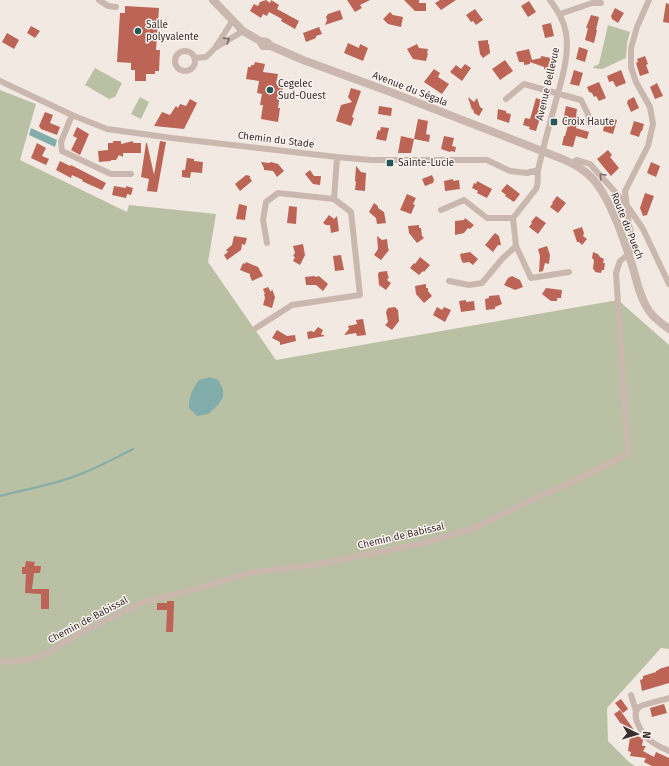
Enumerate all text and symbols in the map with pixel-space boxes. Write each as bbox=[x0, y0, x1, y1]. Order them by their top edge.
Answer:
place label: Salle polyvalente bbox=[146, 19, 199, 43]
marker: Salle polyvalente bbox=[133, 26, 143, 36]
one-way arrow bbox=[223, 38, 230, 45]
street label: Avenue Bellevue bbox=[534, 46, 562, 122]
street label: Avenue du Ségala bbox=[371, 69, 449, 109]
place label: Cegelec Sud-Ouest bbox=[278, 78, 326, 102]
marker: Cegelec Sud-Ouest bbox=[265, 85, 275, 95]
place label: Croix Haute bbox=[562, 116, 614, 128]
marker: Croix Haute bbox=[549, 117, 559, 127]
street label: Chemin du Stade bbox=[237, 129, 315, 151]
place label: Sainte-Lucie bbox=[398, 157, 454, 169]
marker: Sainte-Lucie bbox=[385, 158, 395, 168]
one-way arrow bbox=[599, 174, 606, 181]
street label: Route du Puech bbox=[608, 191, 646, 261]
street label: Chemin de Babissal bbox=[357, 520, 446, 552]
street label: Chemin de Babissal bbox=[46, 594, 130, 646]
north arrow bbox=[617, 714, 657, 754]
text: N bbox=[640, 731, 653, 739]

